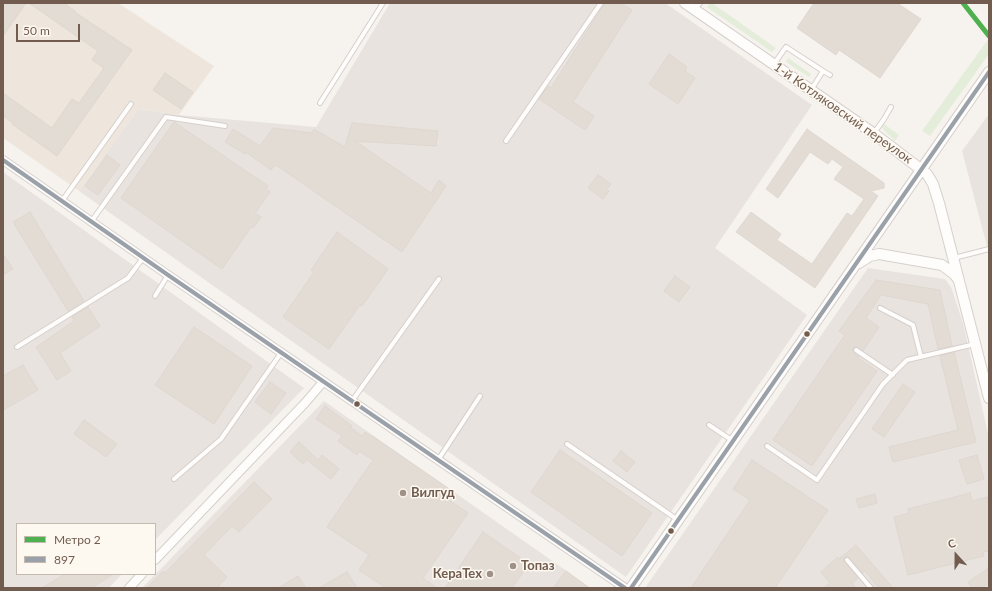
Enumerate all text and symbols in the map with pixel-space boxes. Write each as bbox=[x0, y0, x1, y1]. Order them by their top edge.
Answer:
scale bar bbox=[18, 16, 82, 42]
text: 50 m bbox=[23, 23, 50, 38]
street label: 1-й Котляковский переулок bbox=[771, 59, 915, 167]
unlabelled marker bbox=[802, 329, 812, 339]
unlabelled marker bbox=[352, 399, 362, 409]
place label: Вилгуд bbox=[411, 485, 455, 501]
marker: Вилгуд bbox=[398, 488, 408, 498]
legend bbox=[16, 523, 156, 575]
unlabelled marker bbox=[666, 526, 676, 536]
text: Метро 2 bbox=[54, 532, 101, 547]
north arrow bbox=[936, 535, 976, 575]
text: С bbox=[946, 536, 957, 551]
text: 897 bbox=[54, 552, 75, 567]
place label: Топаз bbox=[521, 558, 555, 574]
marker: Топаз bbox=[508, 561, 518, 571]
place label: КераТех bbox=[433, 566, 482, 582]
marker: КераТех bbox=[485, 569, 495, 579]

